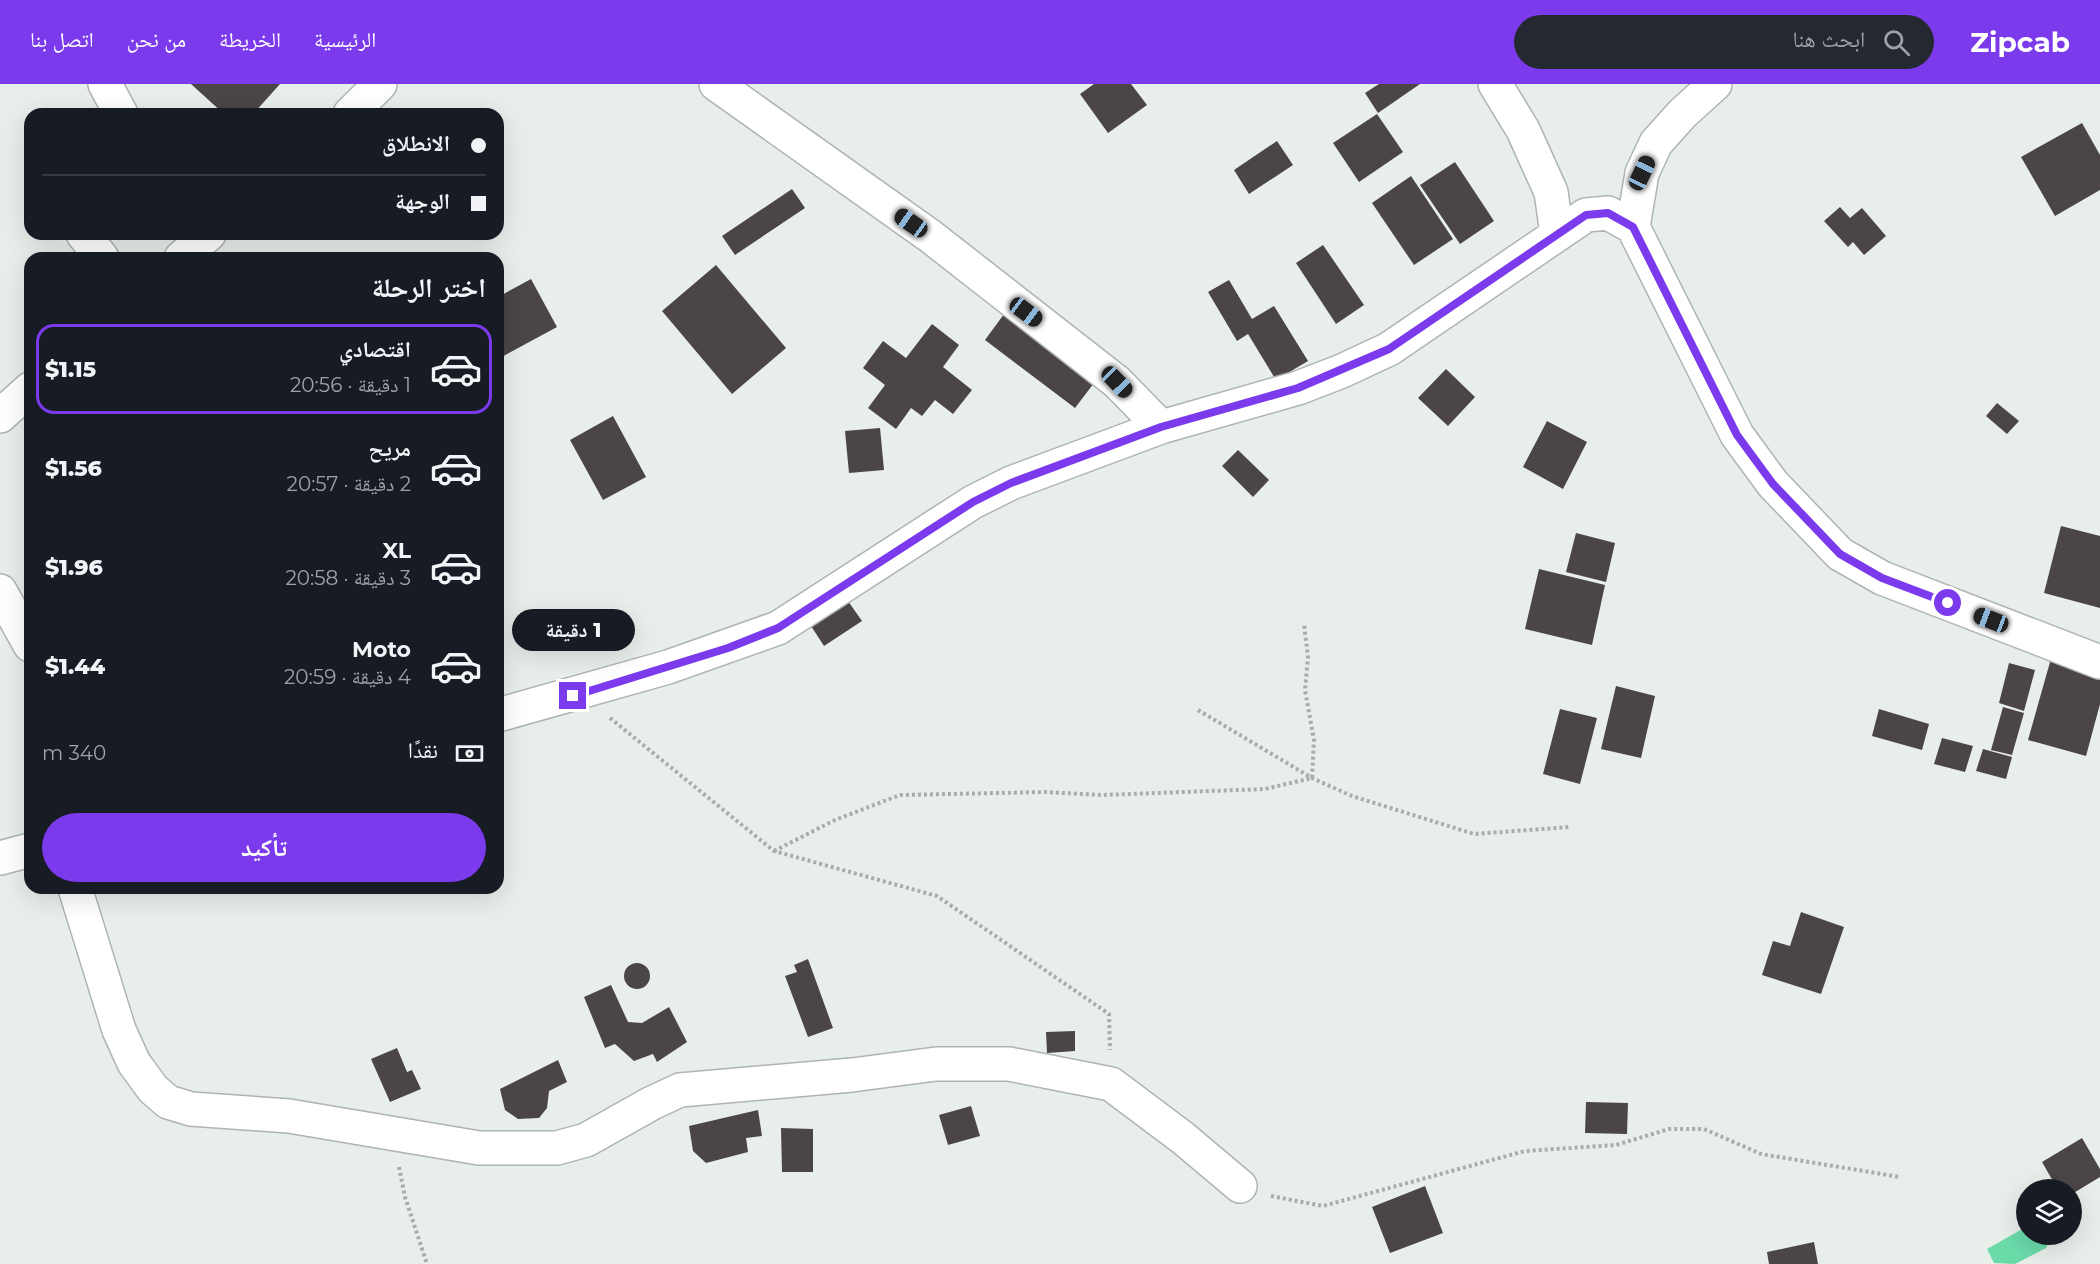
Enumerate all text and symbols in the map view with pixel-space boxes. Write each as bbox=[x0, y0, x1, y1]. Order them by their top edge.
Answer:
search box bbox=[1514, 15, 1934, 69]
text: Zipcab bbox=[1970, 25, 2070, 59]
text: ابحث هنا bbox=[1792, 26, 1865, 53]
icon: search bbox=[1880, 26, 1913, 59]
text: اتصل بنا bbox=[30, 27, 94, 52]
text: من نحن bbox=[127, 27, 186, 52]
text: الخريطة bbox=[219, 27, 281, 52]
text: الرئيسية bbox=[314, 27, 376, 52]
text: الانطلاق bbox=[382, 130, 450, 157]
car bbox=[1626, 153, 1658, 193]
text: الوجهة bbox=[395, 188, 450, 215]
car bbox=[891, 205, 931, 241]
text: اختر الرحلة bbox=[372, 271, 486, 304]
car bbox=[1006, 294, 1046, 330]
text: اقتصادي bbox=[339, 336, 411, 363]
icon: car bbox=[429, 342, 483, 396]
text: $1.15 bbox=[45, 356, 96, 383]
car bbox=[1098, 363, 1136, 401]
text: 1 دقيقة · 20:56 bbox=[290, 373, 411, 397]
text: مريح bbox=[368, 435, 411, 462]
icon: car bbox=[429, 441, 483, 495]
text: $1.56 bbox=[45, 455, 102, 482]
text: 2 دقيقة · 20:57 bbox=[287, 472, 411, 496]
text: XL bbox=[382, 537, 411, 564]
icon: car bbox=[429, 540, 483, 594]
text: $1.96 bbox=[45, 554, 103, 581]
text: 3 دقيقة · 20:58 bbox=[285, 566, 411, 590]
route start bbox=[1934, 589, 1961, 616]
car bbox=[1971, 605, 2011, 635]
callout: 1 دقيقة bbox=[512, 609, 634, 651]
text: 1 دقيقة bbox=[546, 618, 601, 642]
text: Moto bbox=[352, 636, 411, 663]
icon: car bbox=[429, 639, 483, 693]
text: $1.44 bbox=[45, 653, 105, 680]
text: 4 دقيقة · 20:59 bbox=[284, 665, 411, 689]
route end bbox=[559, 682, 586, 709]
text: نقدًا bbox=[408, 737, 438, 764]
icon: cash bbox=[453, 737, 486, 770]
text: 340 m bbox=[42, 741, 106, 765]
button: تأكيد bbox=[42, 813, 486, 882]
map controls bbox=[2016, 1179, 2082, 1245]
button: layers bbox=[2016, 1179, 2082, 1245]

